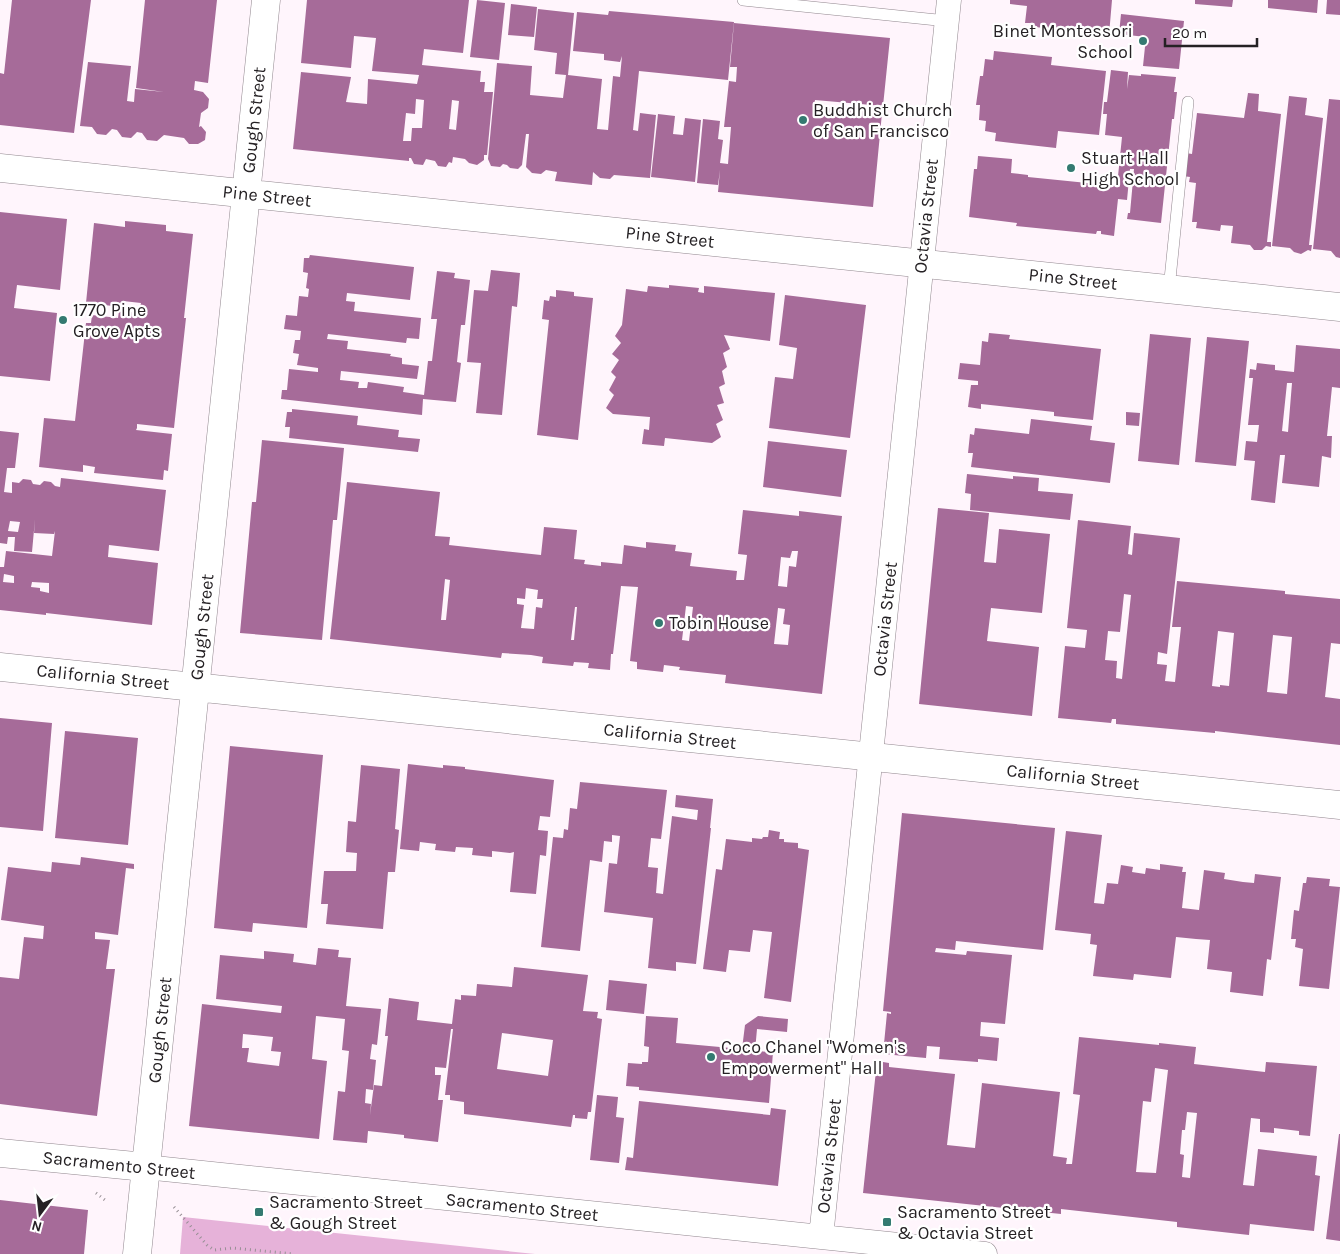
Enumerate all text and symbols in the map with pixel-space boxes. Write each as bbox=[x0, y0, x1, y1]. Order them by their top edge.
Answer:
scale bar bbox=[1165, 15, 1258, 47]
place label: Binet Montessori School bbox=[993, 20, 1133, 63]
text: 20 m bbox=[1172, 24, 1207, 42]
marker: Binet Montessori School bbox=[1137, 35, 1149, 47]
street label: Gough Street bbox=[237, 65, 271, 174]
place label: Buddhist Church of San Francisco bbox=[813, 99, 953, 142]
marker: Buddhist Church of San Francisco bbox=[797, 114, 809, 126]
place label: Stuart Hall High School bbox=[1081, 147, 1179, 190]
street label: Octavia Street bbox=[909, 157, 943, 275]
marker: Stuart Hall High School bbox=[1065, 162, 1077, 174]
street label: Pine Street bbox=[222, 180, 313, 212]
street label: Pine Street bbox=[625, 221, 716, 253]
street label: Pine Street bbox=[1028, 263, 1119, 295]
place label: 1770 Pine Grove Apts bbox=[73, 299, 161, 342]
marker: 1770 Pine Grove Apts bbox=[57, 314, 69, 326]
street label: Octavia Street bbox=[868, 560, 902, 678]
street label: Gough Street bbox=[185, 572, 219, 681]
place label: Tobin House bbox=[669, 612, 769, 634]
marker: Tobin House bbox=[653, 617, 665, 629]
street label: California Street bbox=[35, 659, 171, 695]
street label: California Street bbox=[602, 718, 738, 754]
street label: California Street bbox=[1005, 759, 1141, 795]
street label: Gough Street bbox=[143, 975, 177, 1084]
place label: Coco Chanel "Women's Empowerment" Hall bbox=[721, 1036, 906, 1079]
marker: Coco Chanel "Women's Empowerment" Hall bbox=[705, 1051, 717, 1063]
street label: Octavia Street bbox=[812, 1097, 846, 1215]
street label: Sacramento Street bbox=[41, 1146, 197, 1184]
street label: Sacramento Street bbox=[444, 1188, 600, 1226]
north arrow bbox=[15, 1189, 65, 1239]
place label: Sacramento Street & Gough Street bbox=[269, 1191, 423, 1234]
place label: Sacramento Street & Octavia Street bbox=[897, 1201, 1051, 1244]
marker: Sacramento Street & Gough Street bbox=[253, 1206, 265, 1218]
marker: Sacramento Street & Octavia Street bbox=[881, 1216, 893, 1228]
text: N bbox=[30, 1217, 44, 1236]

